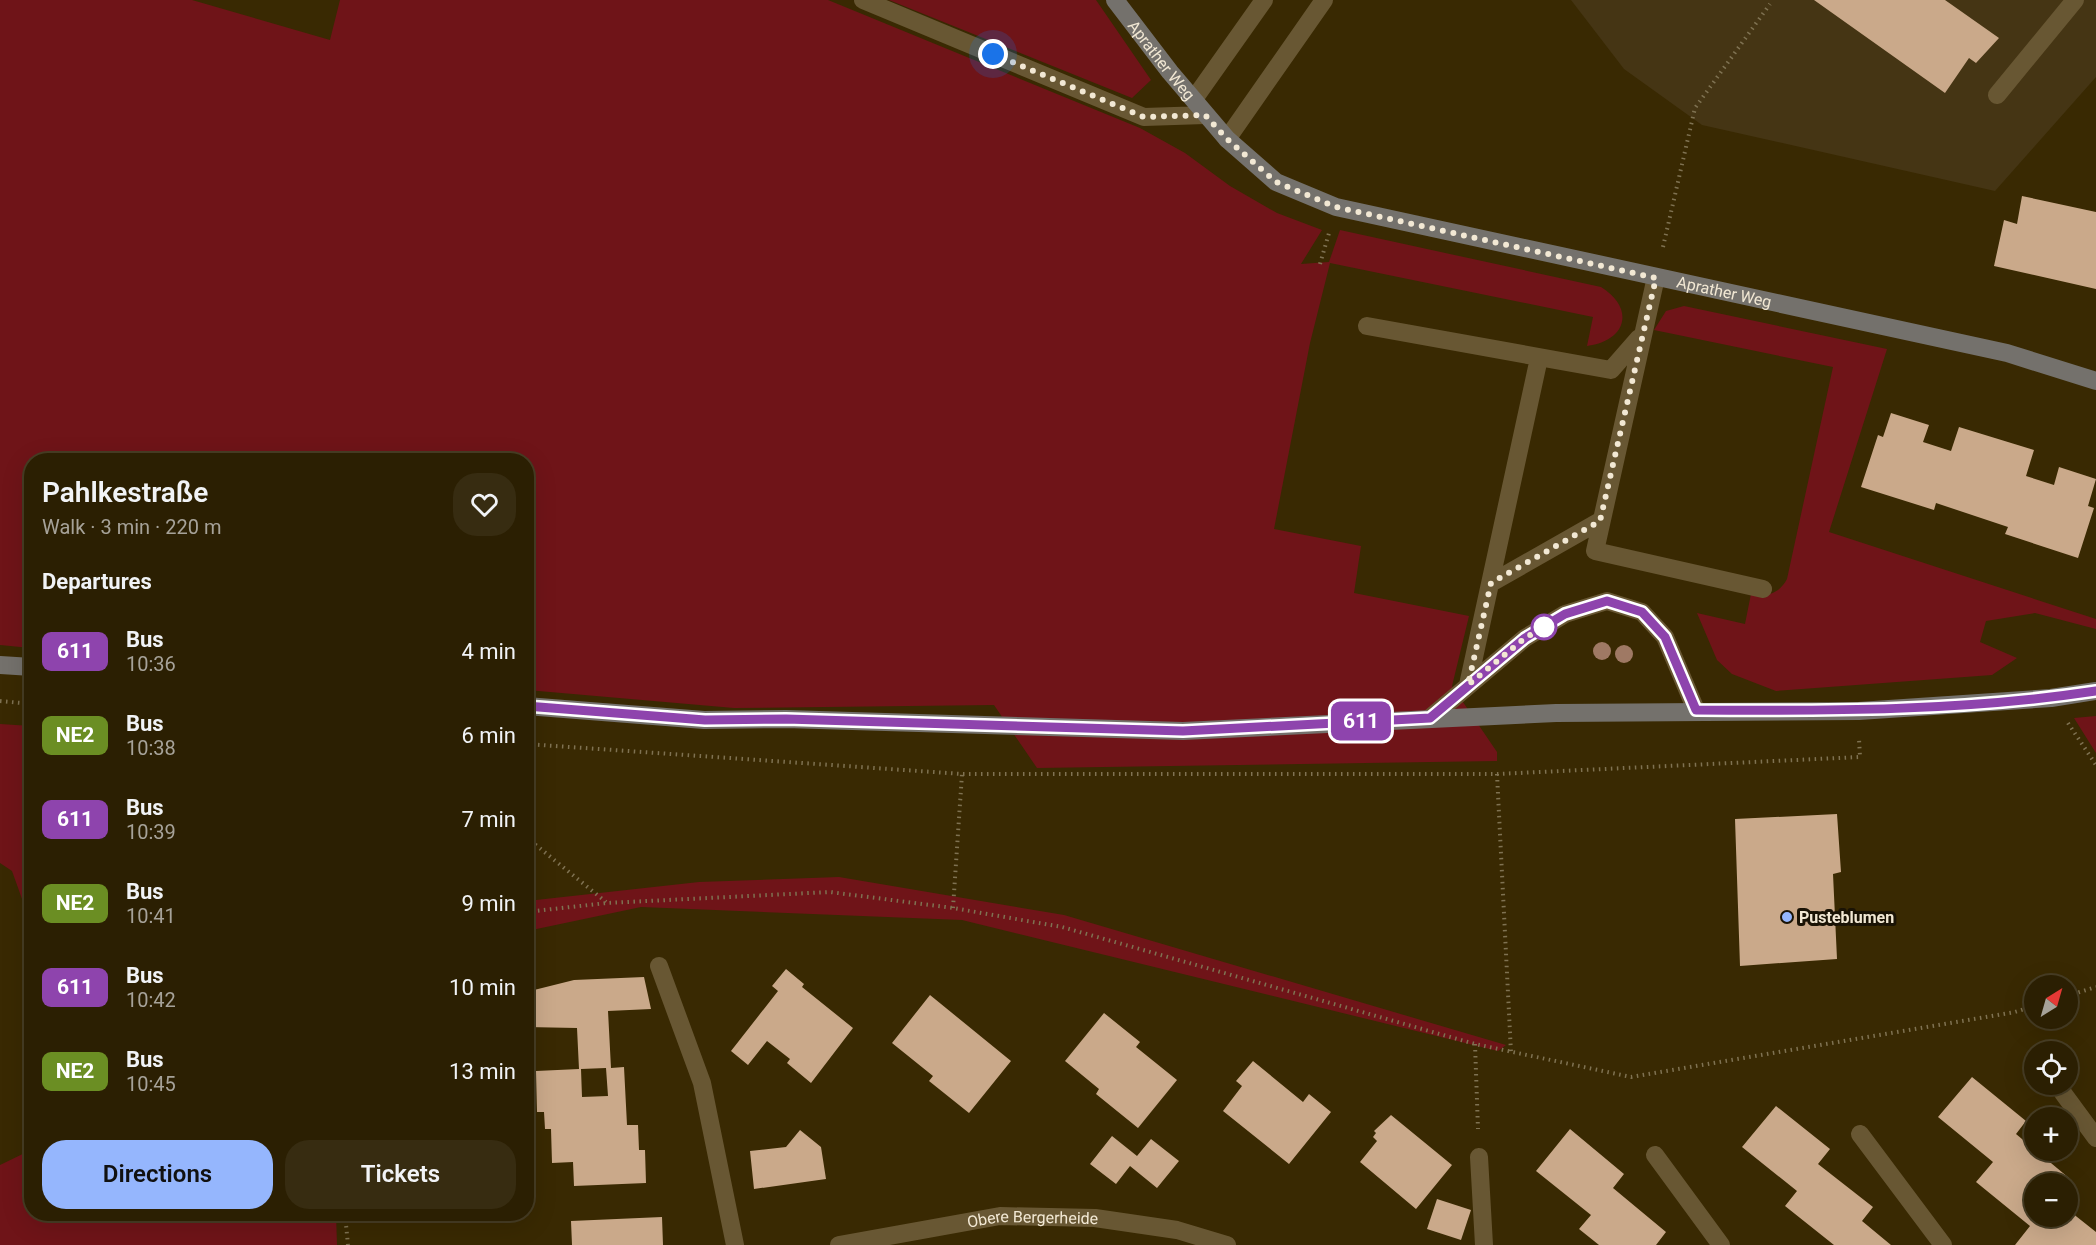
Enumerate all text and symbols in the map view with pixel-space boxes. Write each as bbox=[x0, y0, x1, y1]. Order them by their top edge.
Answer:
street label: Aprather Weg bbox=[1124, 16, 1199, 104]
your location bbox=[978, 39, 1008, 69]
street label: Aprather Weg bbox=[1675, 272, 1773, 311]
button: heart bbox=[453, 473, 516, 536]
text: Pahlkestraße bbox=[42, 476, 208, 509]
text: Walk · 3 min · 220 m bbox=[42, 515, 221, 539]
text: Departures bbox=[42, 569, 152, 594]
unlabelled marker bbox=[1531, 614, 1557, 640]
text: Bus bbox=[126, 627, 164, 652]
text: 611 bbox=[57, 639, 93, 663]
text: 4 min bbox=[461, 639, 516, 664]
text: 10:36 bbox=[126, 652, 176, 676]
line badge: 611 bbox=[1326, 702, 1396, 740]
text: 611 bbox=[1343, 709, 1379, 733]
text: Bus bbox=[126, 711, 164, 736]
text: NE2 bbox=[56, 723, 94, 747]
text: 6 min bbox=[461, 723, 516, 748]
text: 10:38 bbox=[126, 736, 176, 760]
text: Bus bbox=[126, 795, 164, 820]
text: 611 bbox=[57, 807, 93, 831]
text: 7 min bbox=[461, 807, 516, 832]
text: 10:39 bbox=[126, 820, 176, 844]
text: Bus bbox=[126, 879, 164, 904]
text: NE2 bbox=[56, 891, 94, 915]
text: 9 min bbox=[461, 891, 516, 916]
text: 10:41 bbox=[126, 904, 176, 928]
place label: Pusteblumen bbox=[1799, 908, 1894, 927]
marker: Pusteblumen bbox=[1780, 910, 1794, 924]
text: Bus bbox=[126, 963, 164, 988]
text: 611 bbox=[57, 975, 93, 999]
text: 10 min bbox=[449, 975, 516, 1000]
north arrow bbox=[2024, 975, 2078, 1029]
map controls bbox=[2024, 975, 2078, 1227]
text: 10:42 bbox=[126, 988, 176, 1012]
button: locate bbox=[2024, 1041, 2078, 1095]
text: Bus bbox=[126, 1047, 164, 1072]
text: NE2 bbox=[56, 1059, 94, 1083]
text: 13 min bbox=[449, 1059, 516, 1084]
text: 10:45 bbox=[126, 1072, 176, 1096]
button: + bbox=[2024, 1107, 2078, 1161]
button: Directions bbox=[42, 1140, 273, 1209]
button: Tickets bbox=[285, 1140, 516, 1209]
button: − bbox=[2024, 1173, 2078, 1227]
street label: Obere Bergerheide bbox=[965, 1206, 1098, 1231]

